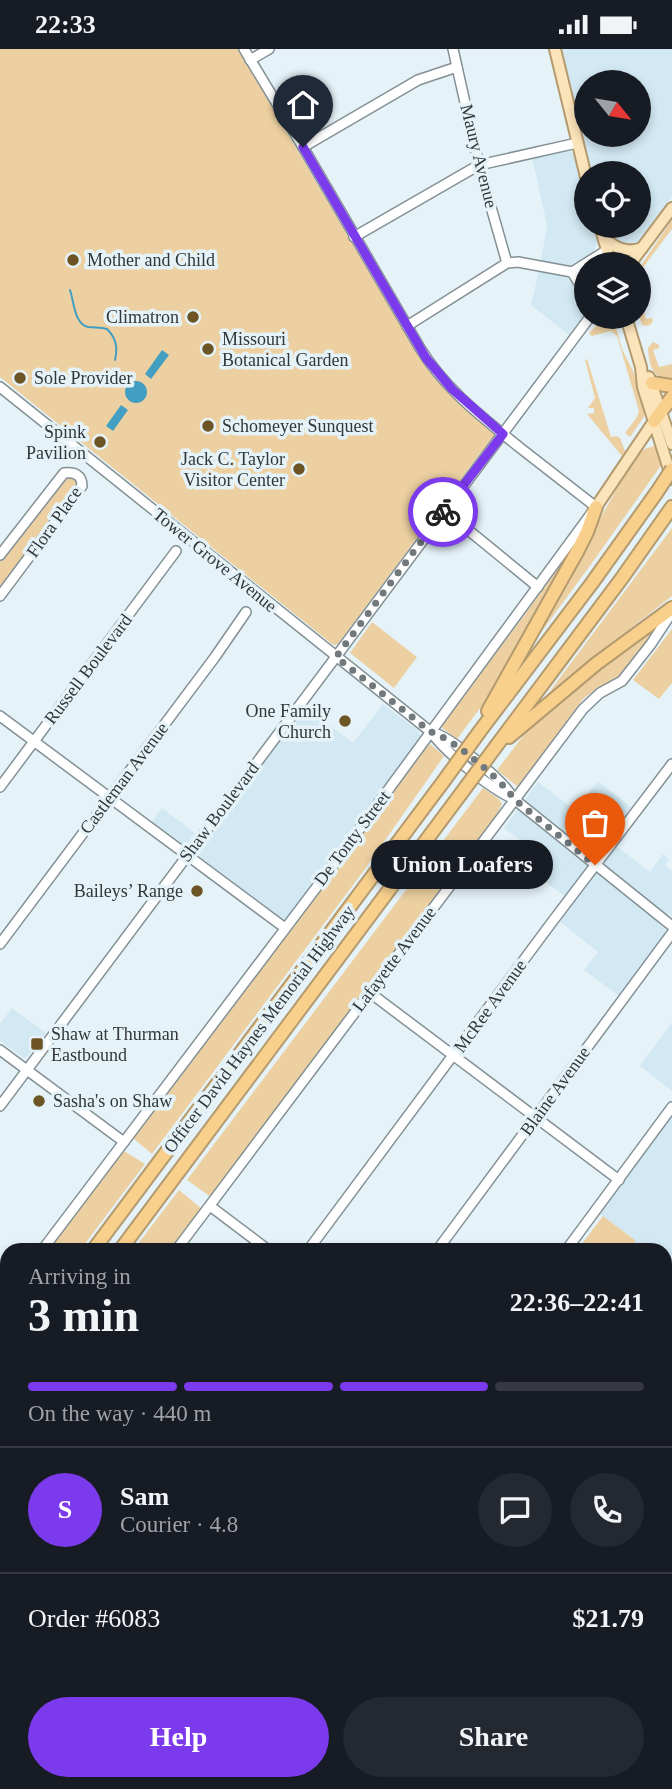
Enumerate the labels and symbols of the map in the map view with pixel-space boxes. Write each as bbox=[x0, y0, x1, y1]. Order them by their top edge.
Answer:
north arrow bbox=[574, 70, 651, 147]
pin bbox=[273, 75, 333, 147]
street label: Maury Avenue bbox=[456, 102, 502, 210]
place label: Mother and Child bbox=[87, 250, 215, 270]
marker: Mother and Child bbox=[65, 252, 81, 268]
place label: Climatron bbox=[106, 307, 179, 327]
marker: Climatron bbox=[185, 309, 201, 325]
place label: Missouri Botanical Garden bbox=[222, 329, 348, 370]
marker: Missouri Botanical Garden bbox=[200, 341, 216, 357]
place label: Sole Provider bbox=[34, 368, 133, 388]
marker: Sole Provider bbox=[12, 370, 28, 386]
place label: Schomeyer Sunquest bbox=[222, 416, 373, 436]
marker: Schomeyer Sunquest bbox=[200, 418, 216, 434]
place label: Spink Pavilion bbox=[26, 422, 86, 463]
marker: Spink Pavilion bbox=[92, 434, 108, 450]
place label: Jack C. Taylor Visitor Center bbox=[181, 449, 285, 490]
marker: Jack C. Taylor Visitor Center bbox=[291, 461, 307, 477]
courier bbox=[408, 477, 478, 547]
street label: Flora Place bbox=[22, 483, 86, 561]
street label: Tower Grove Avenue bbox=[149, 504, 281, 616]
street label: Russell Boulevard bbox=[40, 610, 136, 728]
place label: One Family Church bbox=[246, 701, 331, 742]
marker: One Family Church bbox=[337, 713, 353, 729]
street label: Castleman Avenue bbox=[76, 718, 172, 838]
street label: Shaw Boulevard bbox=[175, 758, 263, 866]
street label: De Tonty Street bbox=[310, 787, 394, 889]
pin bbox=[565, 793, 625, 865]
callout: Union Loafers bbox=[371, 841, 553, 889]
place label: Baileys’ Range bbox=[74, 881, 183, 901]
marker: Baileys’ Range bbox=[189, 883, 205, 899]
street label: Officer David Haynes Memorial Highway bbox=[159, 901, 359, 1157]
street label: Lafayette Avenue bbox=[348, 903, 440, 1015]
street label: McRee Avenue bbox=[450, 956, 530, 1056]
place label: Shaw at Thurman Eastbound bbox=[51, 1024, 179, 1065]
marker: Shaw at Thurman Eastbound bbox=[29, 1036, 45, 1052]
street label: Blaine Avenue bbox=[516, 1043, 594, 1139]
place label: Sasha's on Shaw bbox=[53, 1091, 172, 1111]
marker: Sasha's on Shaw bbox=[31, 1093, 47, 1109]

